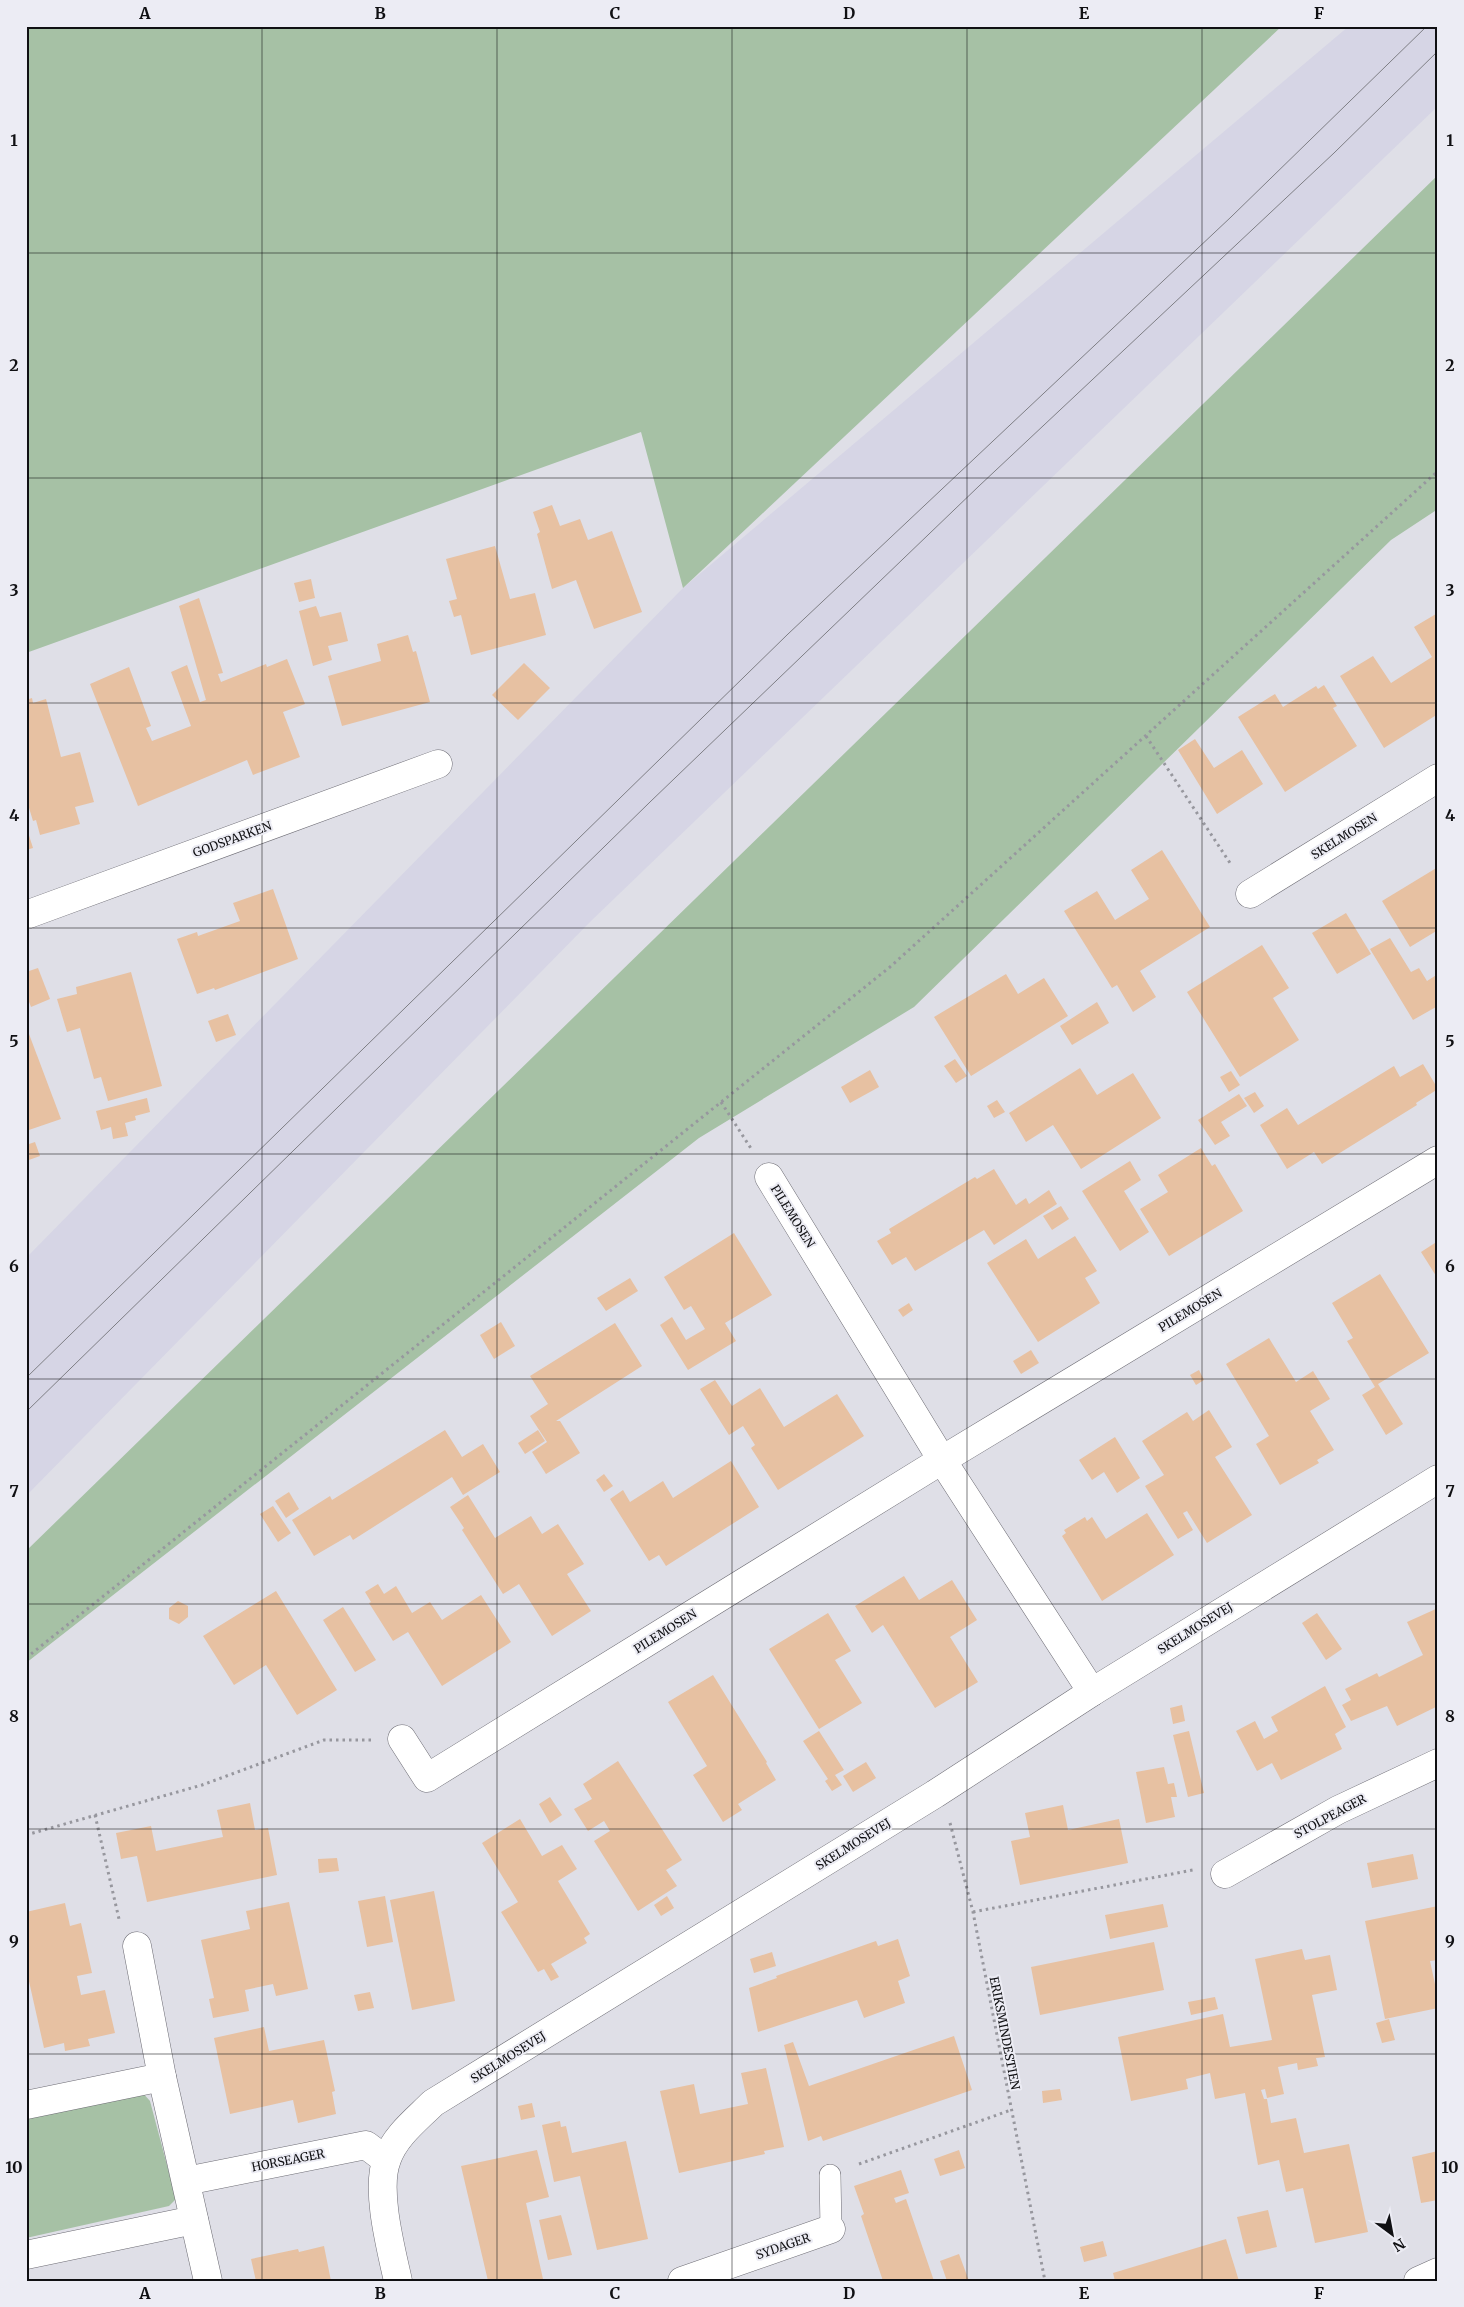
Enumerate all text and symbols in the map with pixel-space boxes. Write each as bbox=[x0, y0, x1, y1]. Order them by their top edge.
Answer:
text: A bbox=[138, 3, 151, 23]
text: B bbox=[374, 3, 386, 23]
text: C bbox=[610, 3, 620, 23]
text: D bbox=[843, 3, 855, 23]
text: E bbox=[1079, 3, 1090, 23]
text: F bbox=[1314, 3, 1324, 23]
text: 1 bbox=[10, 130, 18, 150]
text: 1 bbox=[1446, 130, 1454, 150]
text: 2 bbox=[9, 355, 19, 375]
text: 2 bbox=[1445, 355, 1455, 375]
text: 3 bbox=[9, 580, 19, 600]
text: 3 bbox=[1445, 580, 1455, 600]
text: 4 bbox=[9, 805, 19, 825]
text: 4 bbox=[1445, 805, 1455, 825]
street label: SKELMOSEN bbox=[1308, 809, 1380, 862]
street label: GODSPARKEN bbox=[191, 818, 274, 860]
text: 5 bbox=[9, 1031, 19, 1051]
text: 5 bbox=[1445, 1031, 1455, 1051]
street label: PILEMOSEN bbox=[768, 1182, 819, 1251]
text: 6 bbox=[9, 1256, 19, 1276]
text: 6 bbox=[1445, 1256, 1455, 1276]
street label: PILEMOSEN bbox=[1156, 1285, 1225, 1335]
text: 7 bbox=[9, 1481, 19, 1501]
text: 7 bbox=[1445, 1481, 1455, 1501]
street label: SKELMOSEVEJ bbox=[1155, 1599, 1236, 1657]
street label: PILEMOSEN bbox=[631, 1605, 700, 1656]
text: 8 bbox=[9, 1706, 19, 1726]
text: 8 bbox=[1445, 1706, 1455, 1726]
street label: STOLPEAGER bbox=[1291, 1790, 1369, 1841]
street label: SKELMOSEVEJ bbox=[813, 1815, 894, 1873]
text: 9 bbox=[9, 1931, 19, 1951]
text: 9 bbox=[1445, 1931, 1455, 1951]
street label: ERIKSMINDESTIEN bbox=[987, 1975, 1023, 2092]
street label: SKELMOSEVEJ bbox=[468, 2028, 549, 2086]
street label: HORSEAGER bbox=[250, 2145, 326, 2174]
text: 10 bbox=[5, 2157, 23, 2177]
text: 10 bbox=[1441, 2157, 1459, 2177]
north arrow bbox=[1366, 2210, 1416, 2260]
street label: SYDAGER bbox=[754, 2230, 813, 2262]
text: N bbox=[1389, 2234, 1408, 2256]
text: A bbox=[138, 2283, 151, 2303]
text: B bbox=[374, 2283, 386, 2303]
text: C bbox=[610, 2283, 620, 2303]
text: D bbox=[843, 2283, 855, 2303]
text: E bbox=[1079, 2283, 1090, 2303]
text: F bbox=[1314, 2283, 1324, 2303]

